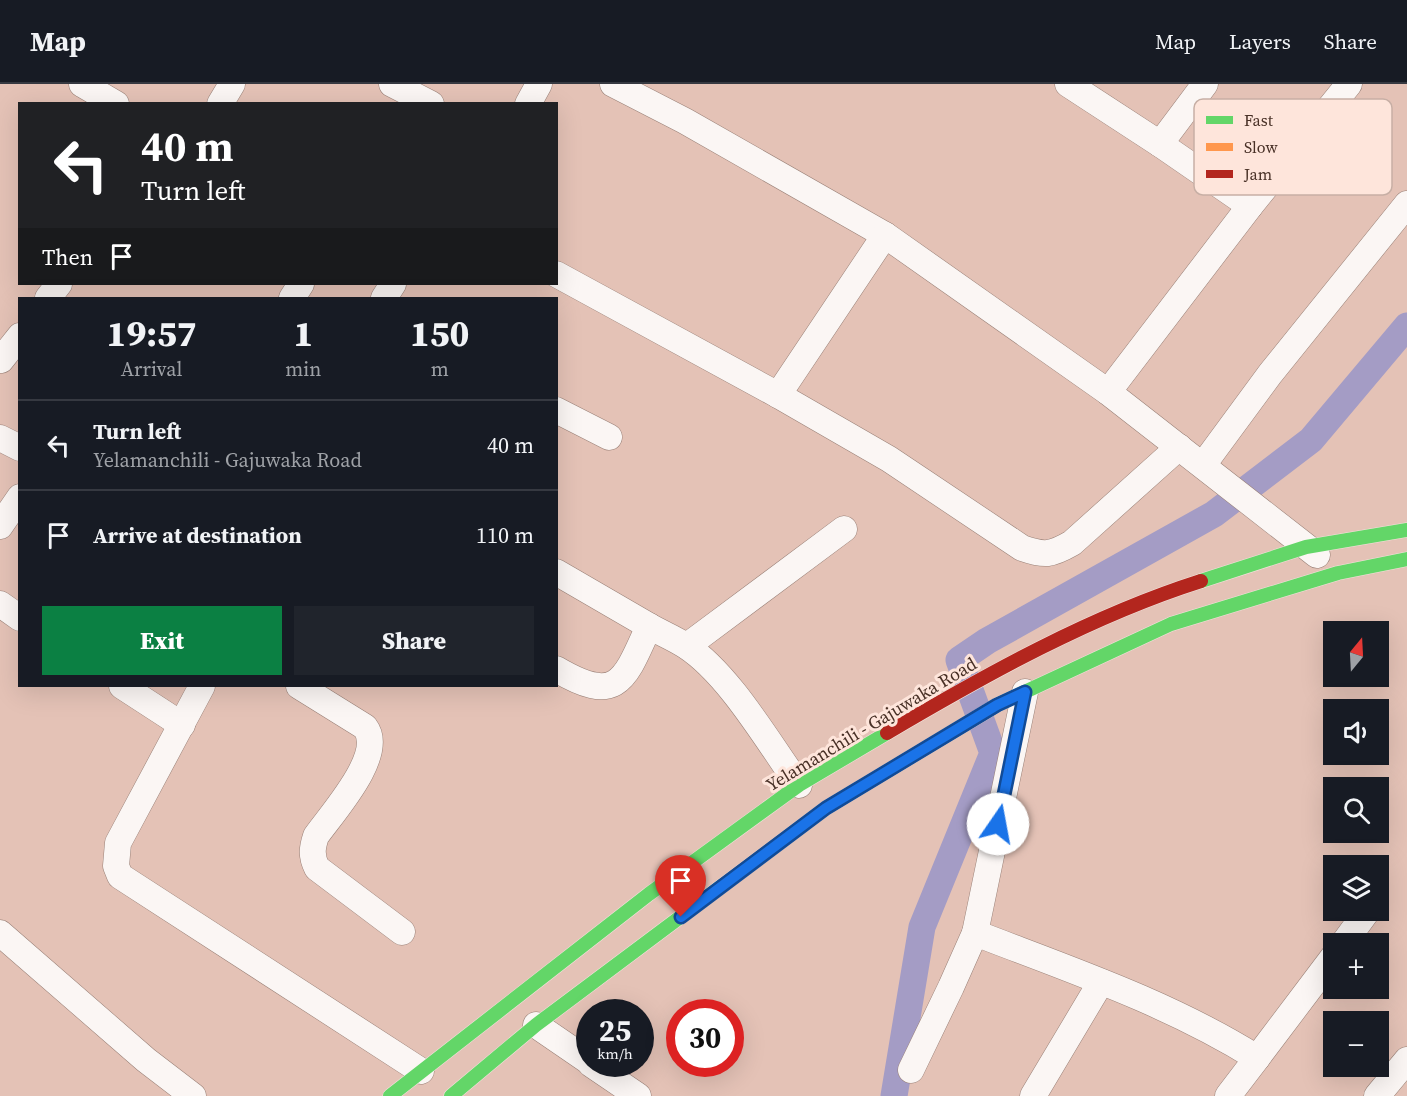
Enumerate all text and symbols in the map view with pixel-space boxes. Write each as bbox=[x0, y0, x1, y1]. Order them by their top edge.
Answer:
text: Map bbox=[30, 22, 86, 60]
text: Map bbox=[1155, 27, 1196, 56]
text: Layers bbox=[1229, 27, 1291, 56]
text: Share bbox=[1324, 27, 1377, 56]
legend bbox=[1194, 99, 1392, 195]
text: Fast bbox=[1244, 109, 1274, 131]
text: 40 m bbox=[141, 117, 234, 175]
icon: left bbox=[42, 126, 120, 204]
text: Slow bbox=[1244, 136, 1279, 158]
text: Jam bbox=[1243, 163, 1272, 185]
text: Turn left bbox=[141, 172, 245, 209]
icon: arrive bbox=[105, 240, 138, 273]
text: Then bbox=[42, 242, 93, 272]
text: 19:57 bbox=[107, 309, 197, 358]
text: 1 bbox=[293, 309, 313, 358]
text: 150 bbox=[410, 309, 469, 358]
text: Arrival bbox=[121, 355, 183, 383]
text: min bbox=[285, 355, 321, 383]
text: m bbox=[431, 355, 449, 383]
text: Turn left bbox=[93, 416, 181, 446]
icon: left bbox=[42, 429, 75, 462]
text: 40 m bbox=[487, 430, 534, 460]
text: Yelamanchili - Gajuwaka Road bbox=[93, 446, 362, 474]
icon: arrive bbox=[42, 519, 75, 552]
text: Arrive at destination bbox=[93, 520, 302, 550]
text: 110 m bbox=[476, 520, 534, 550]
button: Exit bbox=[42, 606, 282, 675]
button: Share bbox=[294, 606, 534, 675]
north arrow bbox=[1323, 621, 1389, 687]
map controls bbox=[1323, 621, 1389, 1077]
street label: Yelamanchili - Gajuwaka Road bbox=[761, 651, 981, 797]
button: sound bbox=[1323, 699, 1389, 765]
button: search bbox=[1323, 777, 1389, 843]
position arrow bbox=[966, 792, 1030, 856]
pin bbox=[655, 855, 706, 917]
button: layers bbox=[1323, 855, 1389, 921]
icon: arrive bbox=[664, 864, 697, 897]
button: + bbox=[1323, 933, 1389, 999]
speed limit sign: 30 bbox=[666, 999, 744, 1077]
text: 25 bbox=[599, 1010, 631, 1051]
button: − bbox=[1323, 1011, 1389, 1077]
text: km/h bbox=[597, 1043, 633, 1064]

